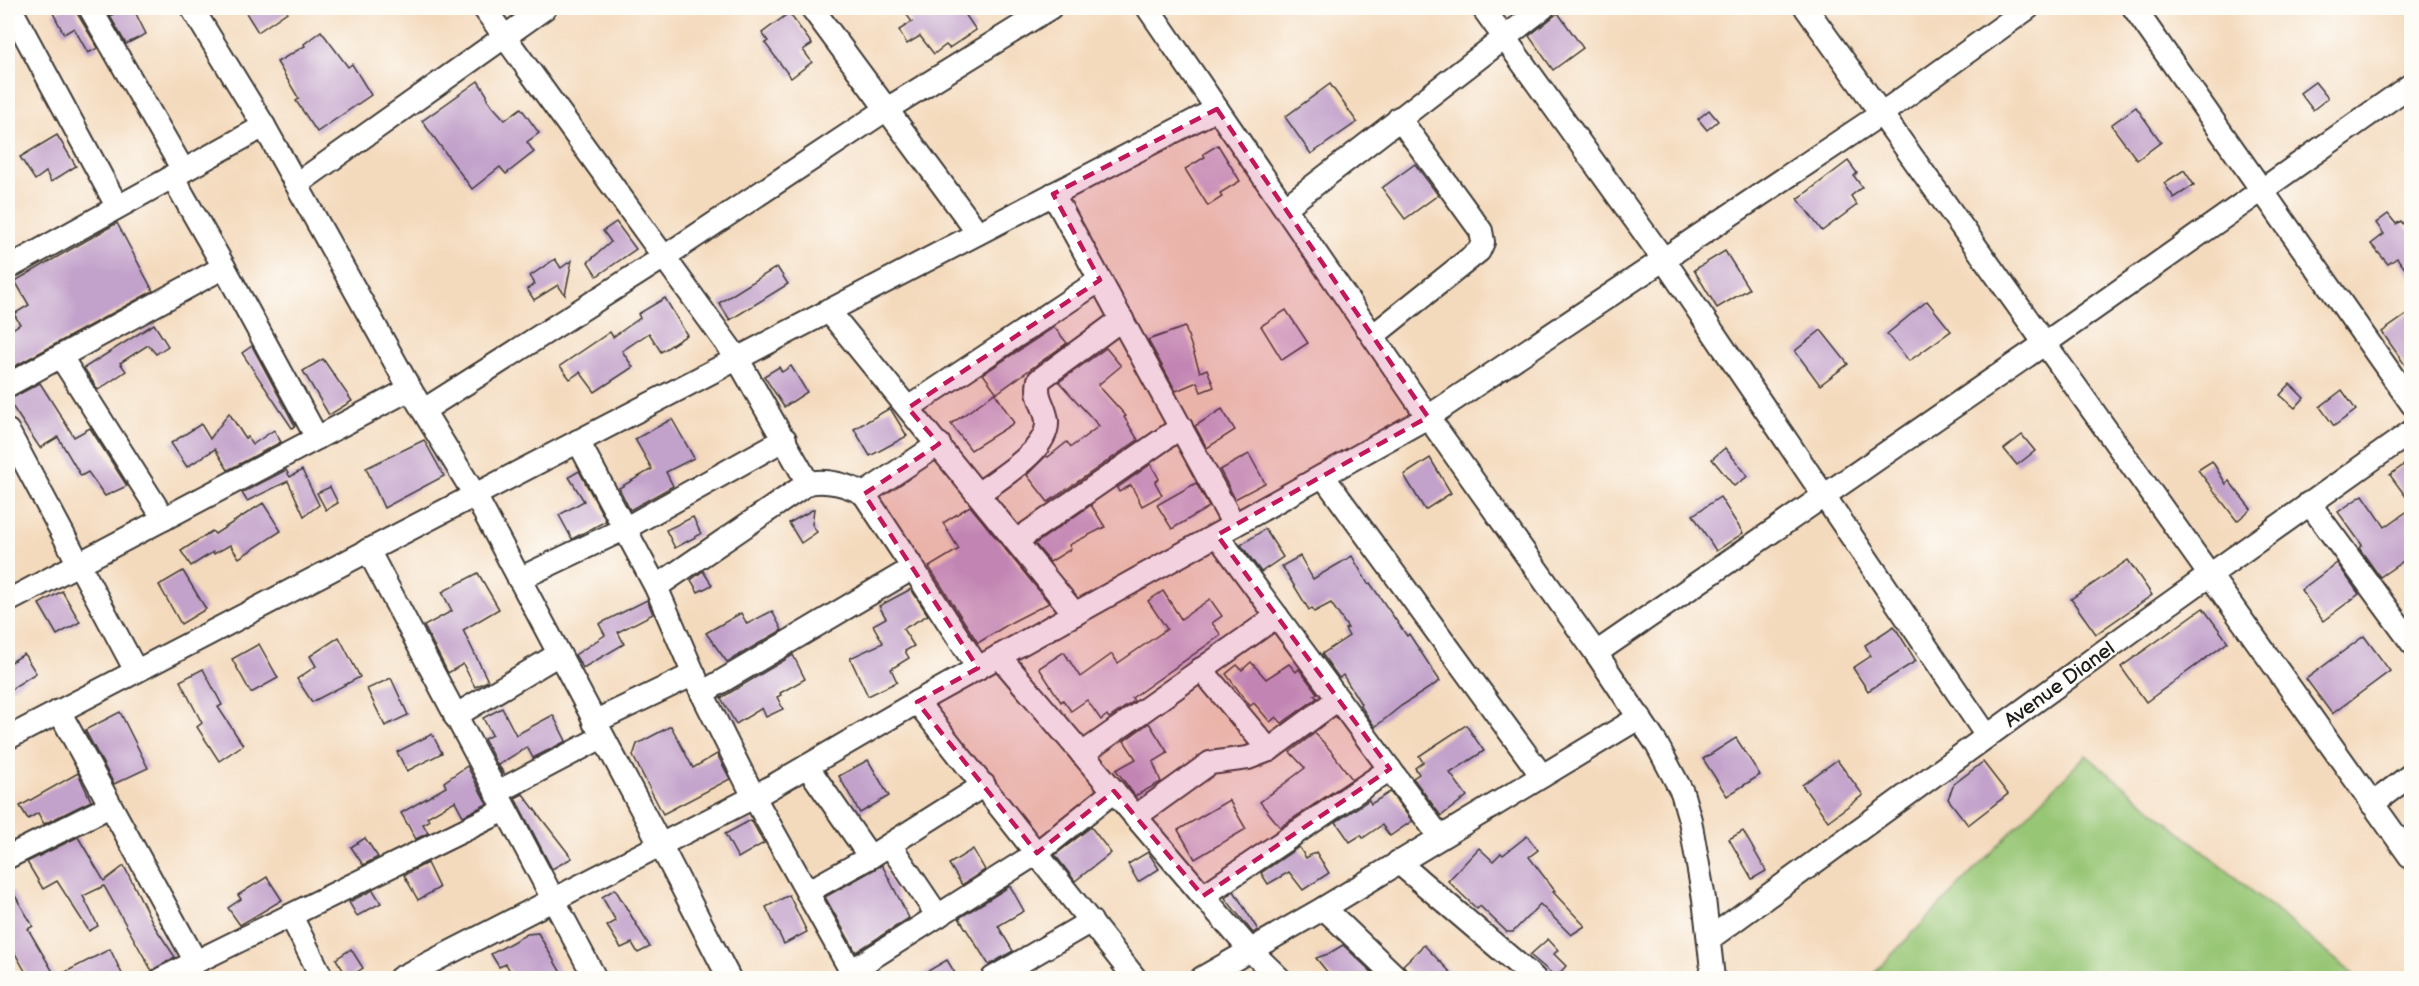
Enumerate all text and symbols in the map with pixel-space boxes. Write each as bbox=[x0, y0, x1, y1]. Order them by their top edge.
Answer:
street label: Avenue Dianel bbox=[2000, 637, 2120, 733]

